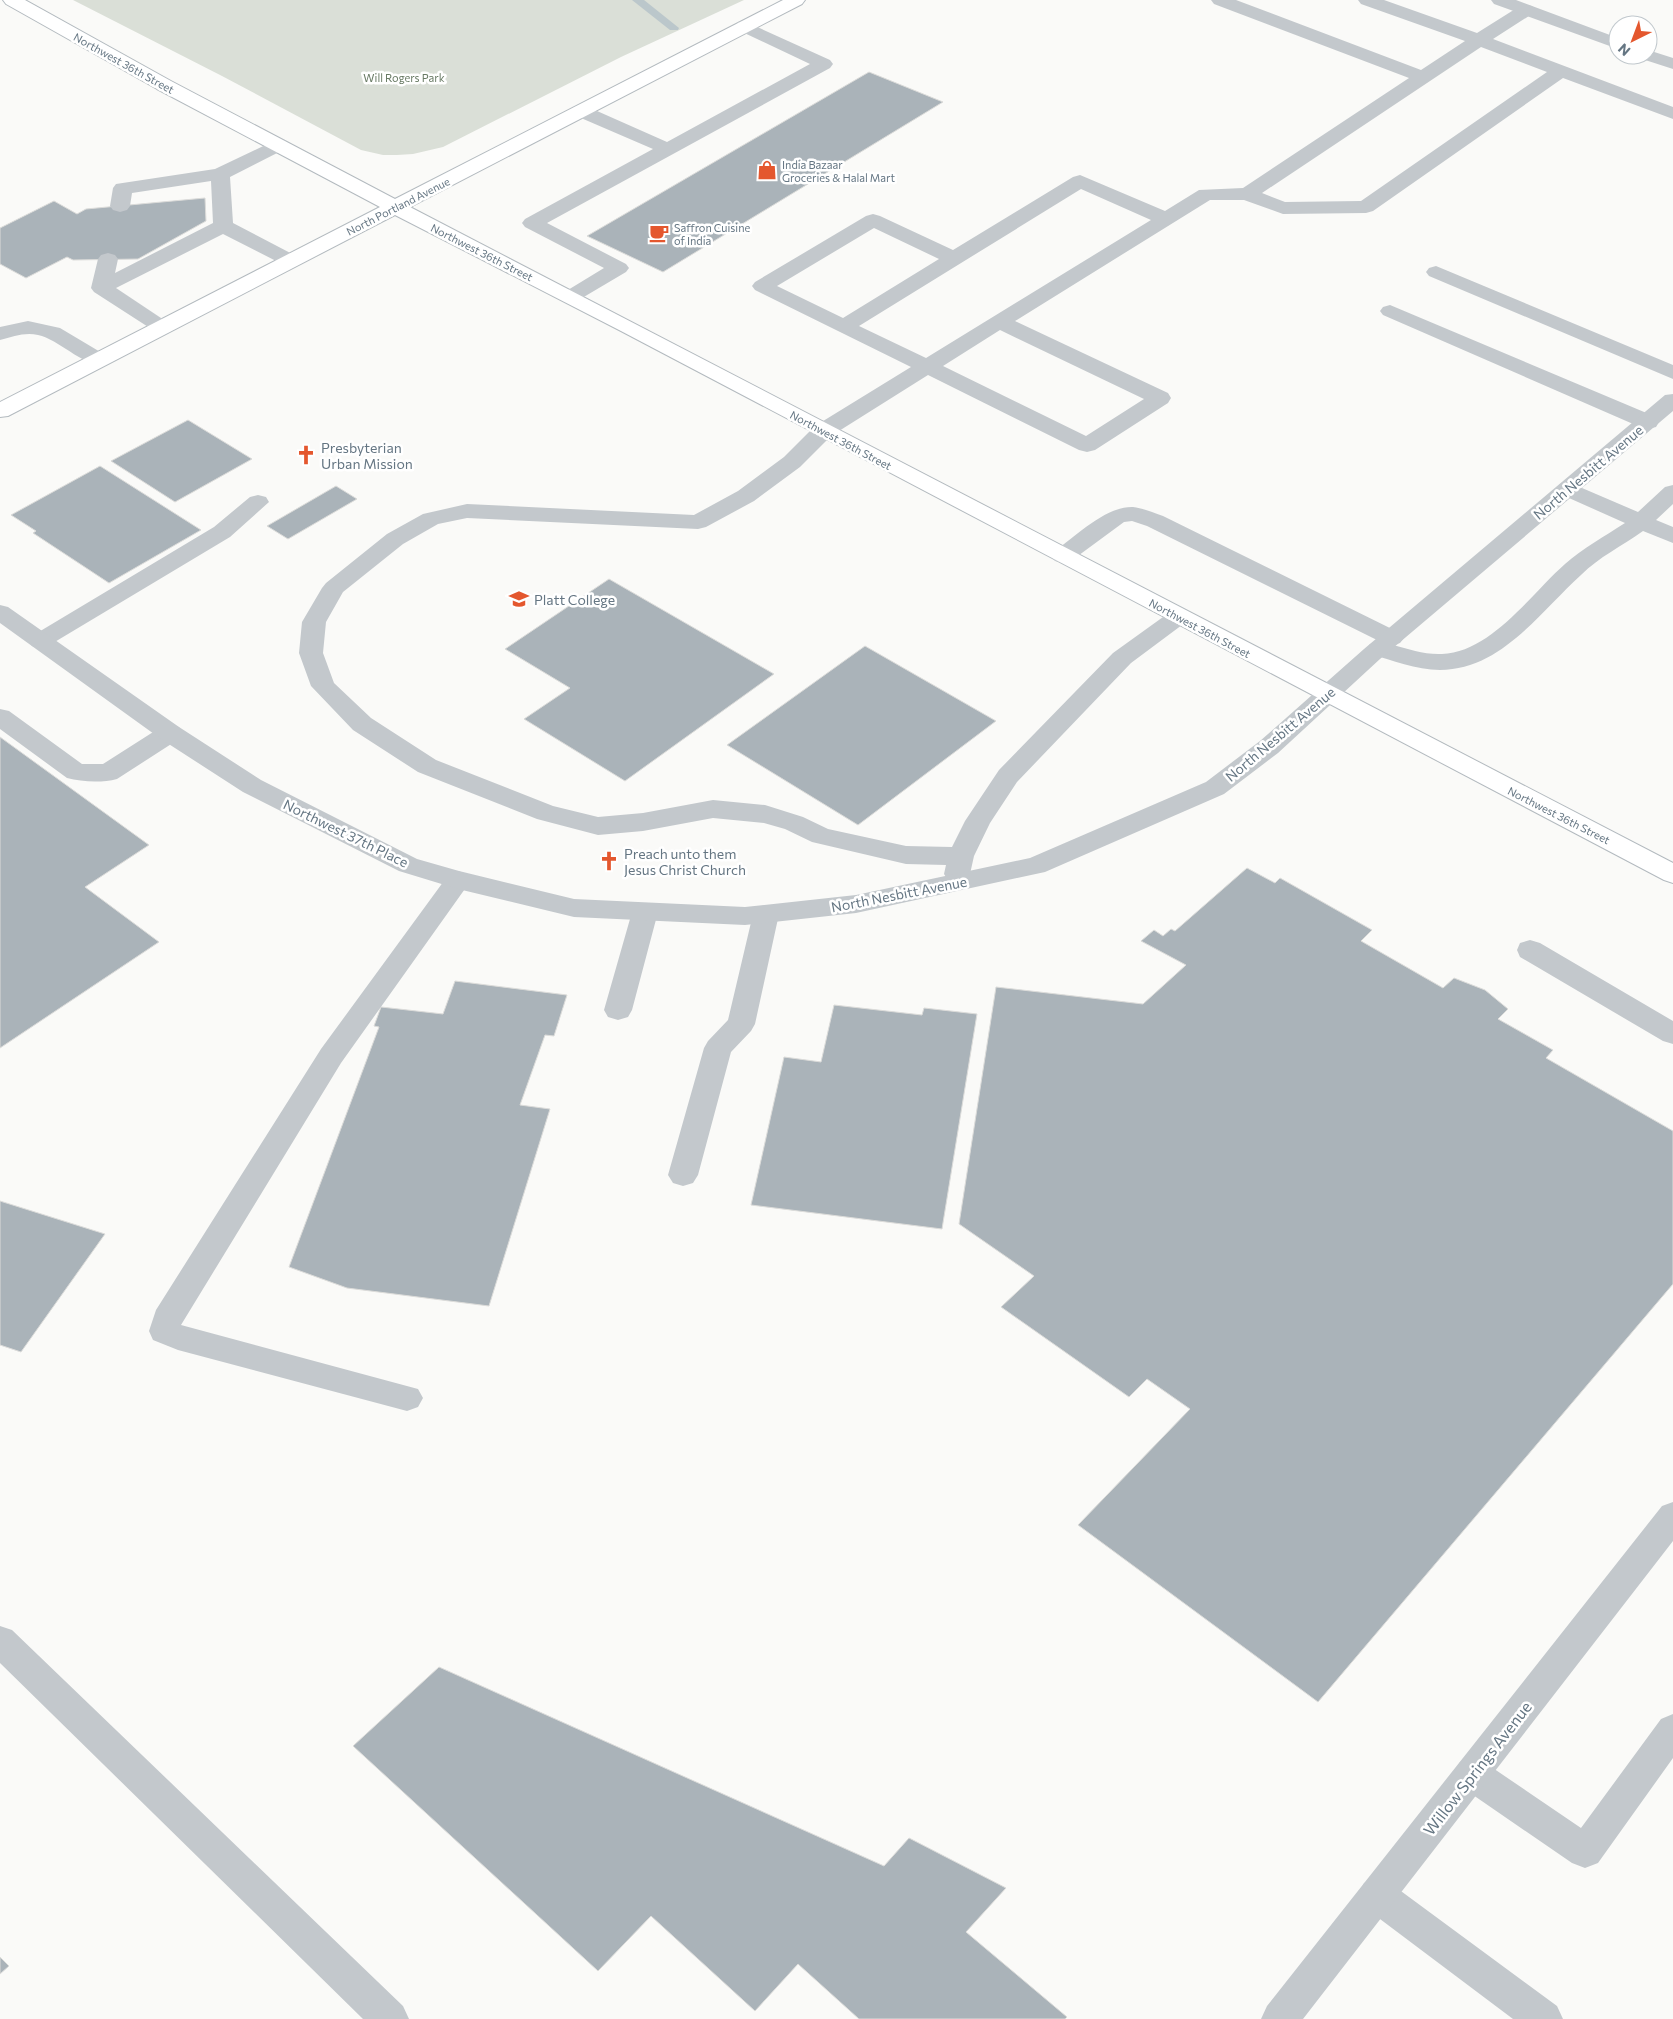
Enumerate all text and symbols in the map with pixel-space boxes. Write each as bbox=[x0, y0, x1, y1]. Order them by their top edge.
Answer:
north arrow bbox=[1608, 15, 1658, 65]
street label: Northwest 36th Street bbox=[71, 30, 177, 96]
text: N bbox=[1614, 40, 1634, 60]
park label: Will Rogers Park bbox=[363, 71, 445, 84]
place label: India Bazaar Groceries & Halal Mart bbox=[782, 158, 895, 184]
shop icon: India Bazaar Groceries & Halal Mart bbox=[756, 159, 778, 181]
street label: North Portland Avenue bbox=[344, 174, 452, 238]
street label: Northwest 36th Street bbox=[429, 221, 536, 284]
place label: Saffron Cuisine of India bbox=[674, 221, 750, 247]
cafe icon: Saffron Cuisine of India bbox=[648, 222, 670, 244]
street label: Northwest 36th Street bbox=[788, 408, 894, 472]
street label: North Nesbitt Avenue bbox=[1530, 421, 1646, 523]
place label: Presbyterian Urban Mission bbox=[321, 439, 413, 472]
church icon: Presbyterian Urban Mission bbox=[295, 444, 317, 466]
school or university icon: Platt College bbox=[508, 588, 530, 610]
place label: Platt College bbox=[534, 591, 615, 608]
street label: Northwest 36th Street bbox=[1147, 596, 1253, 660]
street label: North Nesbitt Avenue bbox=[1222, 683, 1338, 785]
street label: Northwest 36th Street bbox=[1506, 784, 1613, 847]
street label: Northwest 37th Place bbox=[281, 795, 411, 871]
place label: Preach unto them Jesus Christ Church bbox=[624, 845, 746, 878]
church icon: Preach unto them Jesus Christ Church bbox=[598, 850, 620, 872]
street label: North Nesbitt Avenue bbox=[830, 872, 968, 916]
street label: Willow Springs Avenue bbox=[1419, 1697, 1535, 1839]

